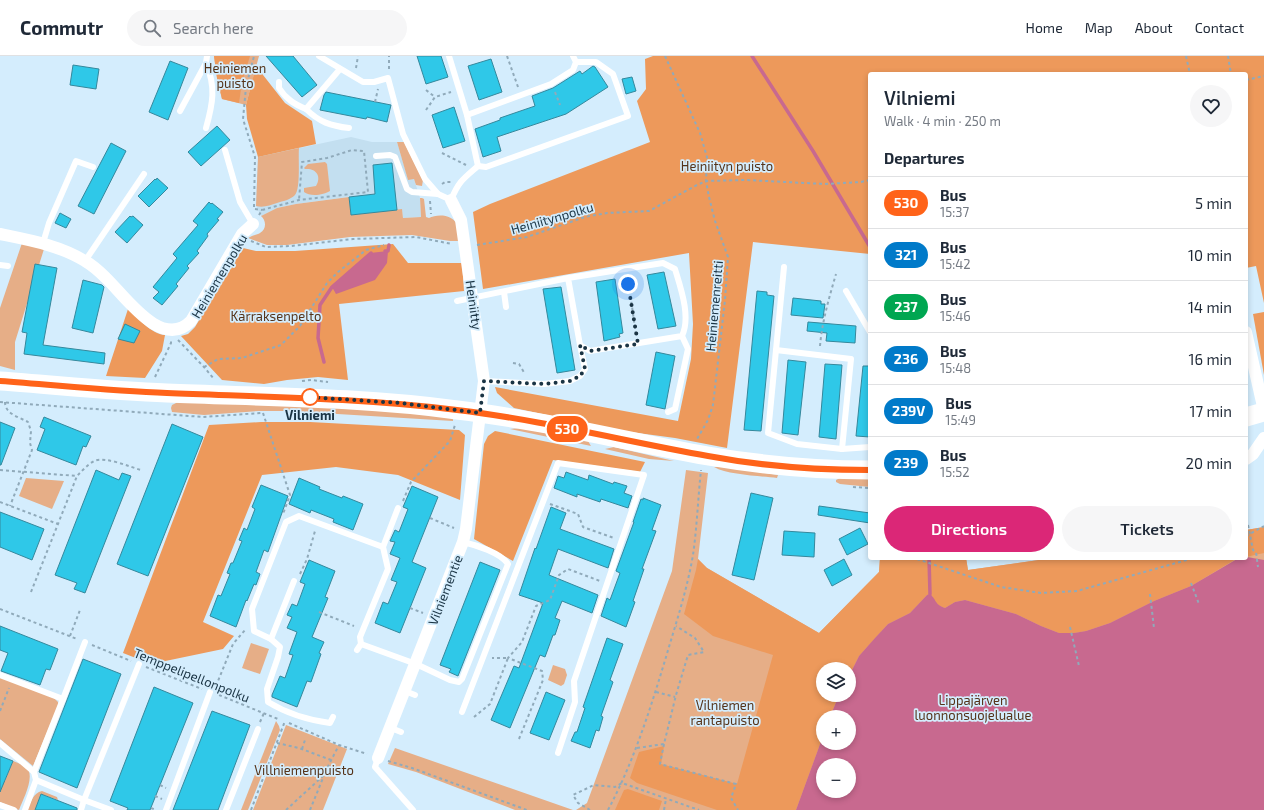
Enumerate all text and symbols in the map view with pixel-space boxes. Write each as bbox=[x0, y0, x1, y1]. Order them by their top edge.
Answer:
search box bbox=[127, 10, 407, 46]
text: Commutr bbox=[20, 16, 103, 39]
icon: search bbox=[141, 17, 163, 39]
text: Search here bbox=[173, 19, 254, 37]
text: Home bbox=[1026, 19, 1063, 36]
text: Map bbox=[1085, 19, 1113, 36]
text: About bbox=[1135, 19, 1173, 36]
text: Contact bbox=[1195, 19, 1244, 36]
park label: Heiniemen puisto bbox=[204, 60, 266, 91]
button: heart bbox=[1190, 85, 1232, 127]
text: Vilniemi bbox=[884, 86, 955, 109]
text: Walk · 4 min · 250 m bbox=[884, 113, 1001, 129]
text: Departures bbox=[884, 149, 964, 167]
park label: Heiniityn puisto bbox=[681, 158, 773, 174]
text: Bus bbox=[940, 186, 966, 204]
text: 530 bbox=[894, 194, 918, 211]
text: 5 min bbox=[1195, 194, 1232, 212]
street label: Heiniitynpolku bbox=[509, 199, 595, 237]
text: 15:37 bbox=[940, 204, 969, 220]
street label: Heiniemenpolku bbox=[188, 231, 250, 321]
text: Bus bbox=[940, 238, 966, 256]
text: 321 bbox=[895, 246, 917, 263]
text: 10 min bbox=[1188, 246, 1232, 264]
text: 15:42 bbox=[940, 256, 971, 272]
street label: Heiniemenreitti bbox=[702, 260, 726, 352]
your location bbox=[618, 274, 638, 294]
street label: Heiniitty bbox=[463, 279, 485, 331]
text: Bus bbox=[940, 290, 966, 308]
text: 237 bbox=[894, 298, 918, 315]
text: 14 min bbox=[1188, 298, 1232, 316]
park label: Kärraksenpelto bbox=[231, 308, 321, 324]
text: 15:46 bbox=[940, 308, 971, 324]
text: Bus bbox=[940, 342, 966, 360]
text: 236 bbox=[894, 350, 918, 367]
text: 16 min bbox=[1189, 350, 1232, 368]
text: 15:48 bbox=[940, 360, 971, 376]
marker: Vilniemi bbox=[301, 388, 319, 406]
text: Bus bbox=[945, 394, 972, 412]
text: 239V bbox=[892, 402, 925, 419]
text: 17 min bbox=[1189, 402, 1232, 420]
place label: Vilniemi bbox=[285, 407, 335, 423]
text: 15:49 bbox=[945, 412, 976, 428]
line badge: 530 bbox=[544, 416, 590, 442]
text: 530 bbox=[555, 420, 579, 437]
text: Bus bbox=[940, 446, 966, 464]
text: 239 bbox=[894, 454, 918, 471]
text: 20 min bbox=[1186, 454, 1232, 472]
text: 15:52 bbox=[940, 464, 969, 480]
button: Directions bbox=[884, 506, 1054, 552]
button: Tickets bbox=[1062, 506, 1232, 552]
street label: Vilniementie bbox=[424, 553, 466, 627]
street label: Temppelipellonpolku bbox=[132, 644, 252, 706]
map controls bbox=[816, 662, 856, 798]
button: layers bbox=[816, 662, 856, 702]
park label: Lippajärven luonnonsuojelualue bbox=[915, 692, 1032, 723]
park label: Vilniemen rantapuisto bbox=[690, 697, 760, 728]
button: + bbox=[816, 710, 856, 750]
button: − bbox=[816, 758, 856, 798]
park label: Villniemenpuisto bbox=[254, 762, 354, 778]

